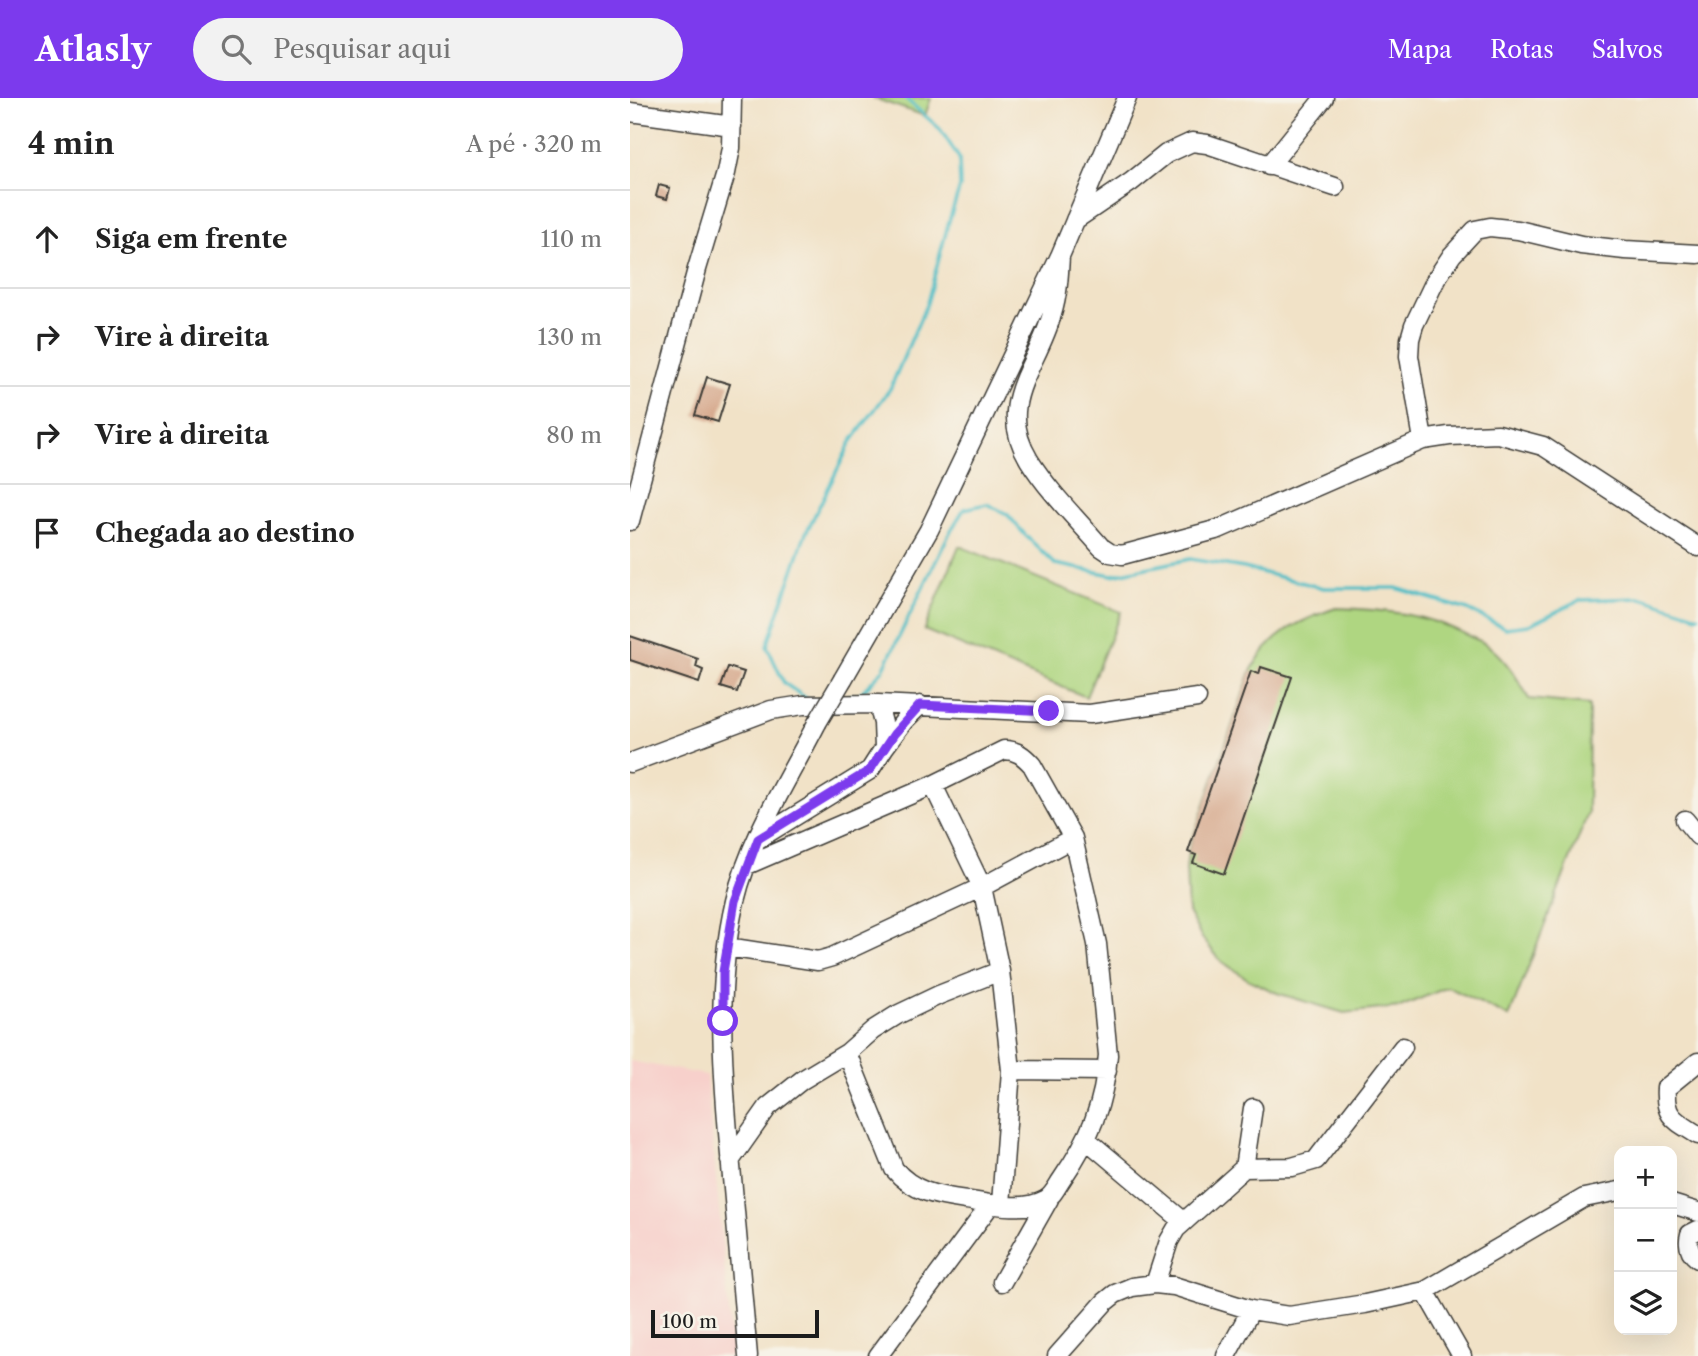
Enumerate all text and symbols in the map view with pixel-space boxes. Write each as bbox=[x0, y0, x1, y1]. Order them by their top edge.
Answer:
search box bbox=[193, 18, 683, 81]
text: Atlasly bbox=[35, 29, 151, 70]
icon: search bbox=[217, 30, 255, 68]
text: Pesquisar aqui bbox=[273, 33, 451, 65]
text: Mapa bbox=[1388, 35, 1452, 64]
text: Rotas bbox=[1490, 35, 1554, 64]
text: Salvos bbox=[1592, 35, 1663, 64]
text: 4 min bbox=[28, 125, 114, 162]
text: A pé · 320 m bbox=[466, 130, 602, 158]
icon: ahead bbox=[28, 220, 66, 258]
text: Siga em frente bbox=[95, 223, 288, 255]
text: 110 m bbox=[541, 225, 602, 253]
icon: right bbox=[28, 318, 66, 356]
text: Vire à direita bbox=[95, 321, 269, 353]
text: 130 m bbox=[538, 323, 602, 351]
icon: right bbox=[28, 416, 66, 454]
text: Vire à direita bbox=[95, 419, 269, 451]
text: 80 m bbox=[546, 421, 602, 449]
icon: arrive bbox=[28, 514, 66, 552]
text: Chegada ao destino bbox=[95, 517, 355, 549]
route end bbox=[1033, 695, 1064, 726]
route start bbox=[707, 1005, 738, 1036]
map controls bbox=[1614, 1146, 1677, 1335]
button: + bbox=[1614, 1146, 1677, 1209]
button: − bbox=[1614, 1209, 1677, 1272]
button: layers bbox=[1614, 1272, 1677, 1335]
scale bar bbox=[651, 1307, 819, 1339]
text: 100 m bbox=[662, 1310, 717, 1333]

